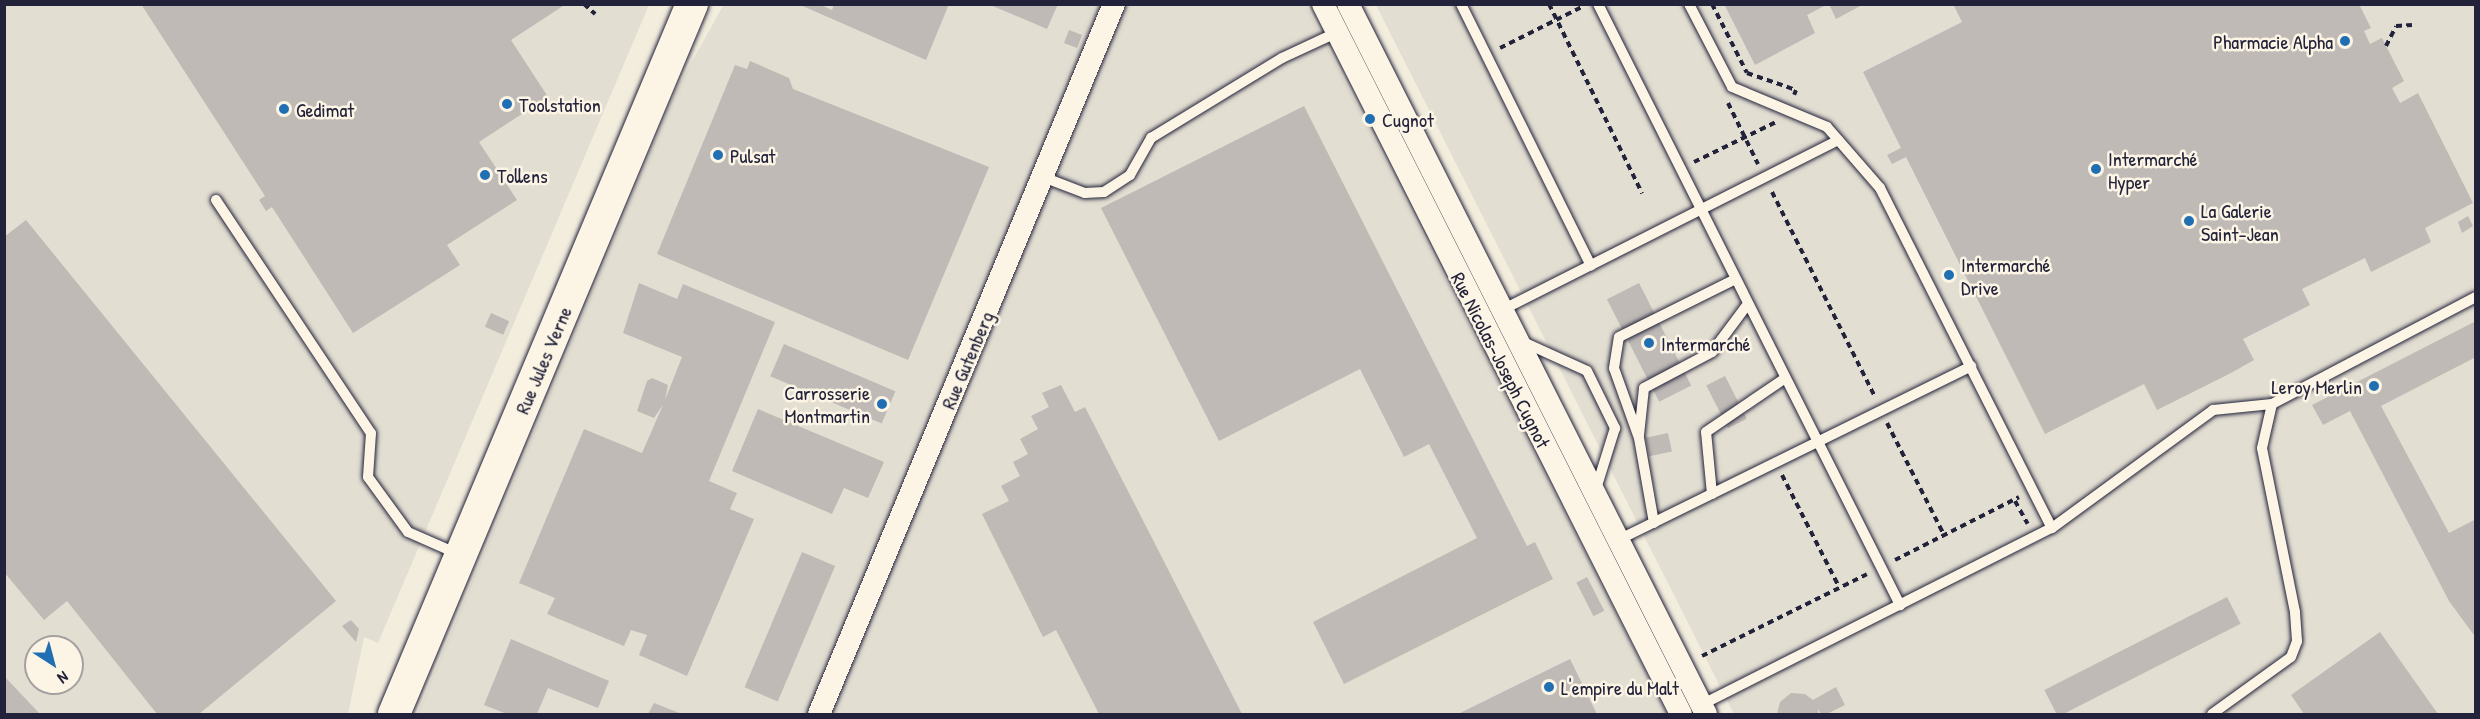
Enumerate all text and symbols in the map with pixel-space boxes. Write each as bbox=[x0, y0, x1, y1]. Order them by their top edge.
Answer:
place label: Pharmacie Alpha bbox=[2213, 29, 2333, 53]
marker: Pharmacie Alpha bbox=[2338, 34, 2352, 48]
place label: Toolstation bbox=[519, 92, 601, 116]
place label: Gedimat bbox=[296, 97, 354, 121]
marker: Toolstation bbox=[500, 97, 514, 111]
marker: Gedimat bbox=[277, 102, 291, 116]
place label: Cugnot bbox=[1382, 107, 1434, 131]
marker: Cugnot bbox=[1363, 112, 1377, 126]
place label: Pulsat bbox=[730, 143, 775, 167]
place label: Intermarché Hyper bbox=[2108, 146, 2198, 193]
marker: Pulsat bbox=[711, 148, 725, 162]
marker: Intermarché Hyper bbox=[2089, 162, 2103, 176]
place label: Tollens bbox=[497, 163, 548, 187]
marker: Tollens bbox=[478, 168, 492, 182]
place label: La Galerie Saint-Jean bbox=[2201, 198, 2279, 245]
marker: La Galerie Saint-Jean bbox=[2182, 214, 2196, 228]
place label: Intermarché Drive bbox=[1961, 252, 2051, 299]
street label: Rue Nicolas-Joseph Cugnot bbox=[1446, 268, 1556, 452]
marker: Intermarché Drive bbox=[1942, 268, 1956, 282]
street label: Rue Jules Verne bbox=[510, 303, 576, 417]
street label: Rue Gutenberg bbox=[936, 307, 998, 413]
place label: Intermarché bbox=[1661, 331, 1751, 355]
marker: Intermarché bbox=[1642, 336, 1656, 350]
place label: Leroy Merlin bbox=[2271, 374, 2362, 398]
marker: Leroy Merlin bbox=[2367, 379, 2381, 393]
place label: Carrosserie Montmartin bbox=[784, 380, 870, 427]
marker: Carrosserie Montmartin bbox=[875, 397, 889, 411]
north arrow bbox=[24, 635, 84, 695]
text: N bbox=[54, 667, 73, 689]
place label: L'empire du Malt bbox=[1561, 675, 1679, 699]
marker: L'empire du Malt bbox=[1542, 680, 1556, 694]

